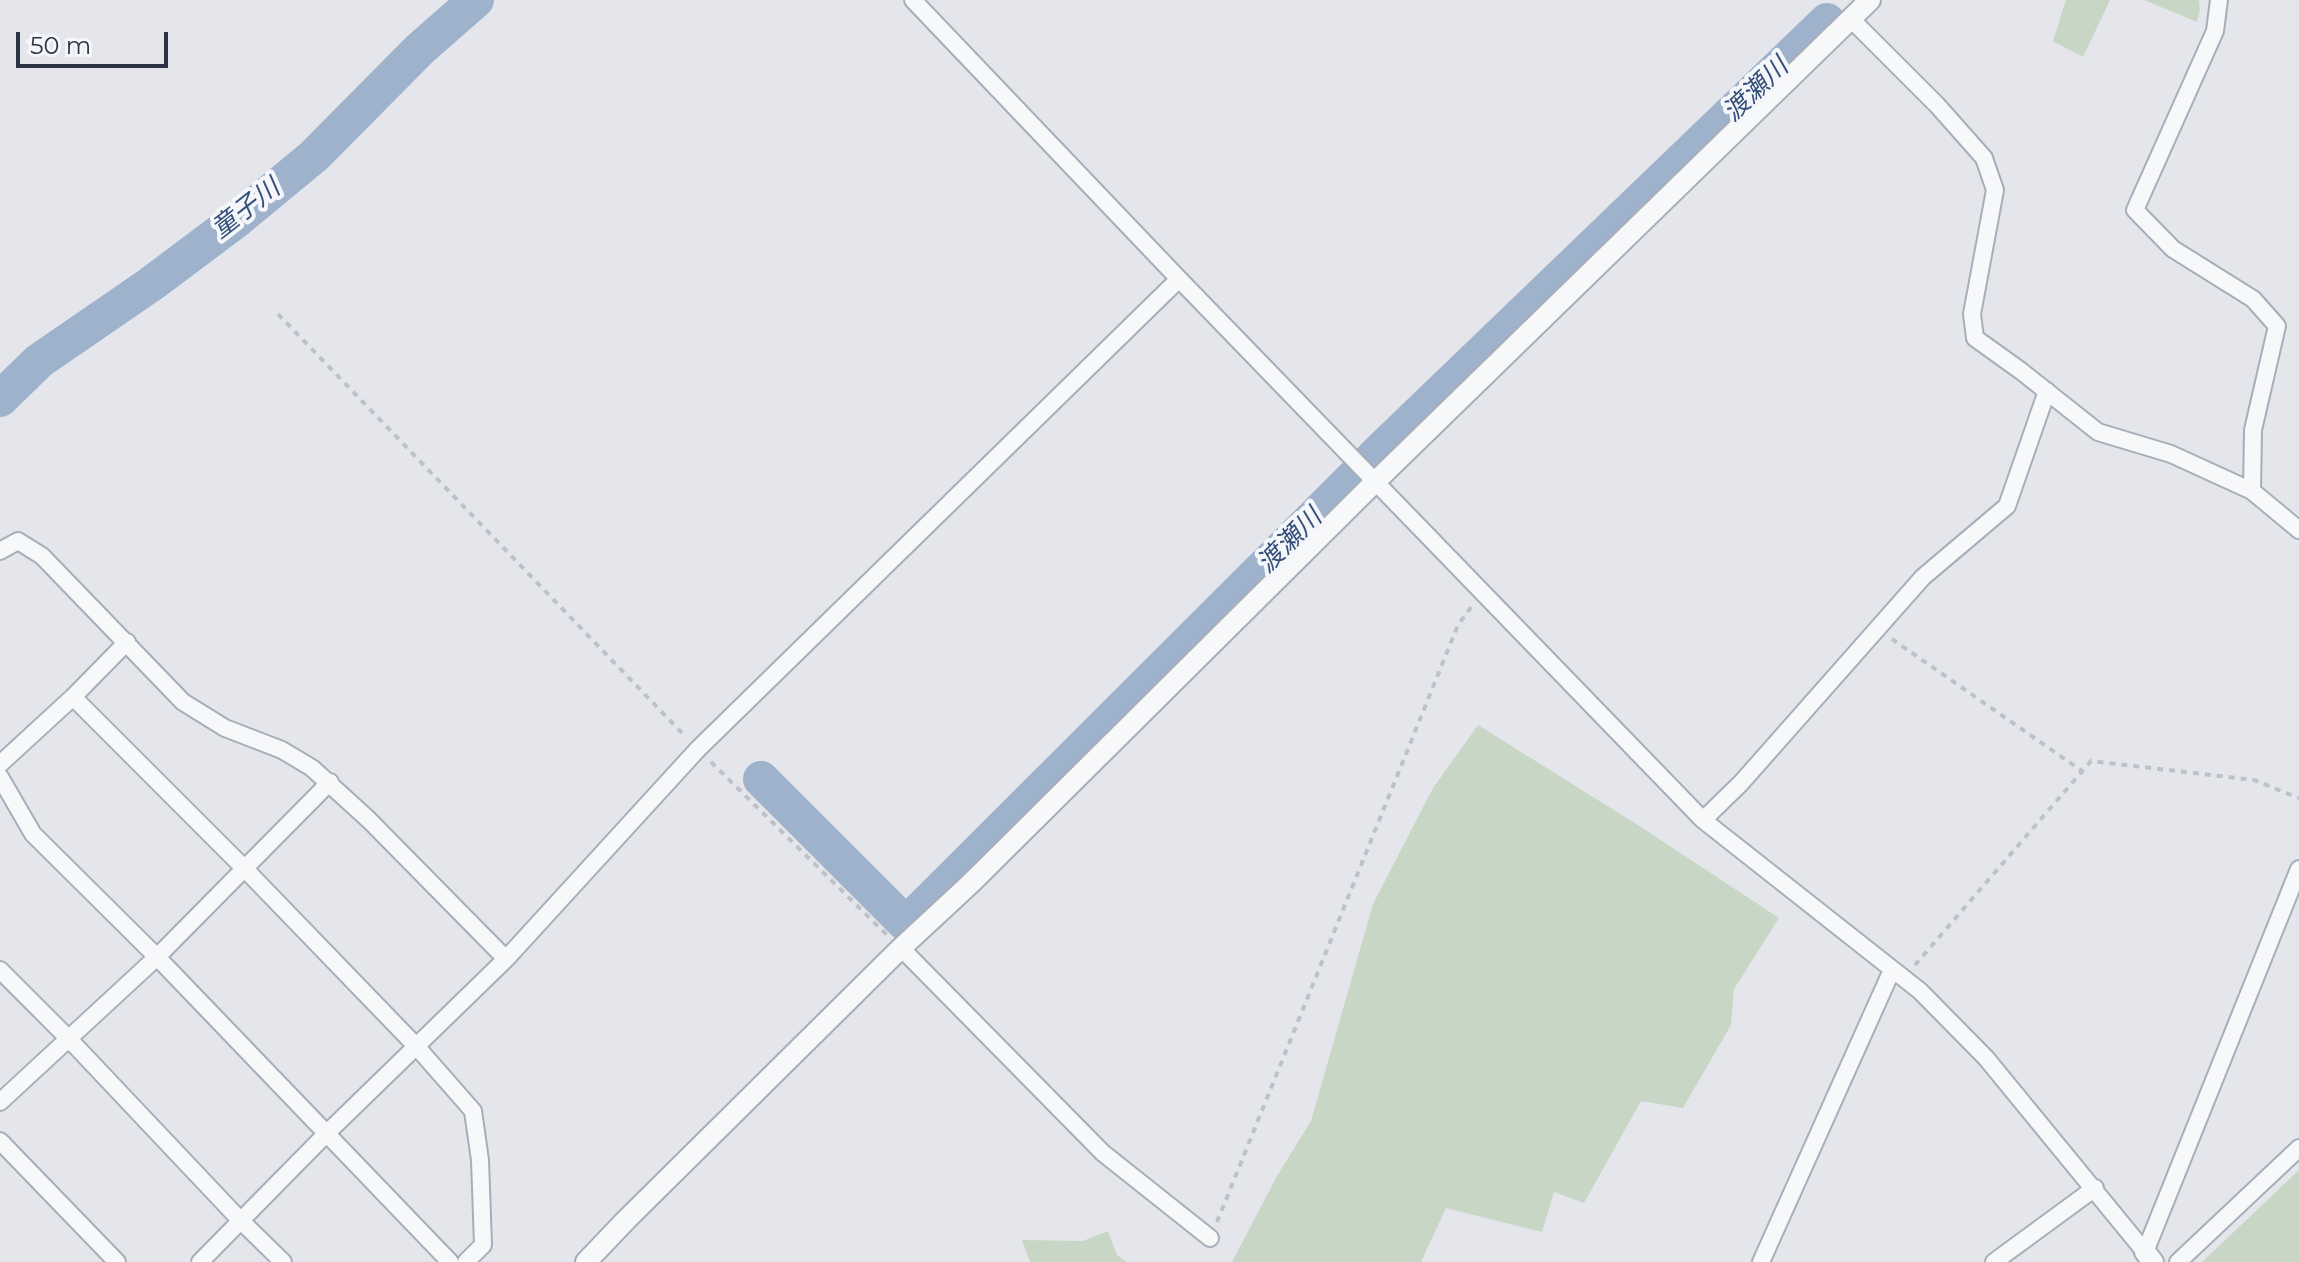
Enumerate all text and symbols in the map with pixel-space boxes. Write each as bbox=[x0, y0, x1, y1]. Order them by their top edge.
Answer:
scale bar bbox=[20, 16, 172, 66]
text: 50 m bbox=[30, 31, 91, 60]
water label: 渡瀬川 bbox=[1717, 52, 1795, 128]
water label: 童子川 bbox=[206, 173, 286, 245]
water label: 渡瀬川 bbox=[1251, 502, 1329, 580]

